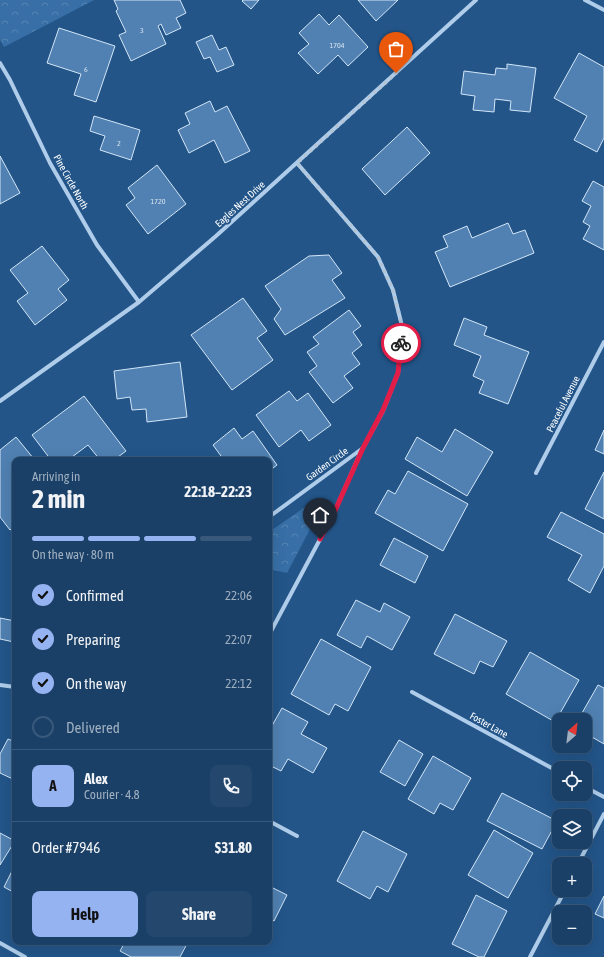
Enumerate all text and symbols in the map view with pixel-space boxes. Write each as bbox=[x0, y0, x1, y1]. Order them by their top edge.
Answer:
house number: 3 bbox=[140, 26, 144, 35]
pin bbox=[379, 32, 413, 73]
icon: bag bbox=[385, 38, 407, 60]
house number: 1704 bbox=[329, 41, 345, 50]
house number: 6 bbox=[84, 65, 88, 74]
house number: 2 bbox=[117, 139, 121, 148]
street label: Pine Circle North bbox=[51, 153, 91, 211]
street label: Eagles Nest Drive bbox=[213, 179, 267, 229]
house number: 1720 bbox=[150, 197, 166, 206]
courier bbox=[381, 323, 421, 363]
icon: bike bbox=[390, 332, 412, 354]
street label: Peaceful Avenue bbox=[544, 374, 582, 434]
street label: Garden Circle bbox=[304, 445, 350, 483]
text: Arriving in bbox=[32, 469, 80, 484]
text: 22:18–22:23 bbox=[184, 483, 252, 500]
text: 2 min bbox=[32, 484, 85, 514]
pin bbox=[303, 498, 337, 539]
icon: home bbox=[309, 504, 331, 526]
text: On the way · 80 m bbox=[32, 547, 114, 562]
icon: check bbox=[32, 584, 54, 606]
text: Confirmed bbox=[66, 587, 124, 604]
text: 22:06 bbox=[225, 588, 252, 603]
icon: check bbox=[32, 628, 54, 650]
text: Preparing bbox=[66, 631, 120, 648]
text: 22:07 bbox=[225, 632, 252, 647]
icon: check bbox=[32, 672, 54, 694]
text: On the way bbox=[66, 675, 127, 692]
text: 22:12 bbox=[225, 676, 252, 691]
street label: Foster Lane bbox=[468, 710, 510, 740]
north arrow bbox=[552, 713, 592, 753]
map controls bbox=[552, 713, 592, 945]
text: Delivered bbox=[66, 719, 120, 736]
button: locate bbox=[552, 761, 592, 801]
button: phone bbox=[210, 765, 252, 807]
text: Alex bbox=[84, 770, 108, 787]
text: A bbox=[49, 777, 57, 794]
text: Courier · 4.8 bbox=[84, 787, 140, 802]
button: layers bbox=[552, 809, 592, 849]
text: Order #7946 bbox=[32, 839, 100, 856]
text: $31.80 bbox=[215, 839, 252, 856]
button: + bbox=[552, 857, 592, 897]
button: Help bbox=[32, 891, 138, 937]
button: Share bbox=[146, 891, 252, 937]
button: − bbox=[552, 905, 592, 945]

